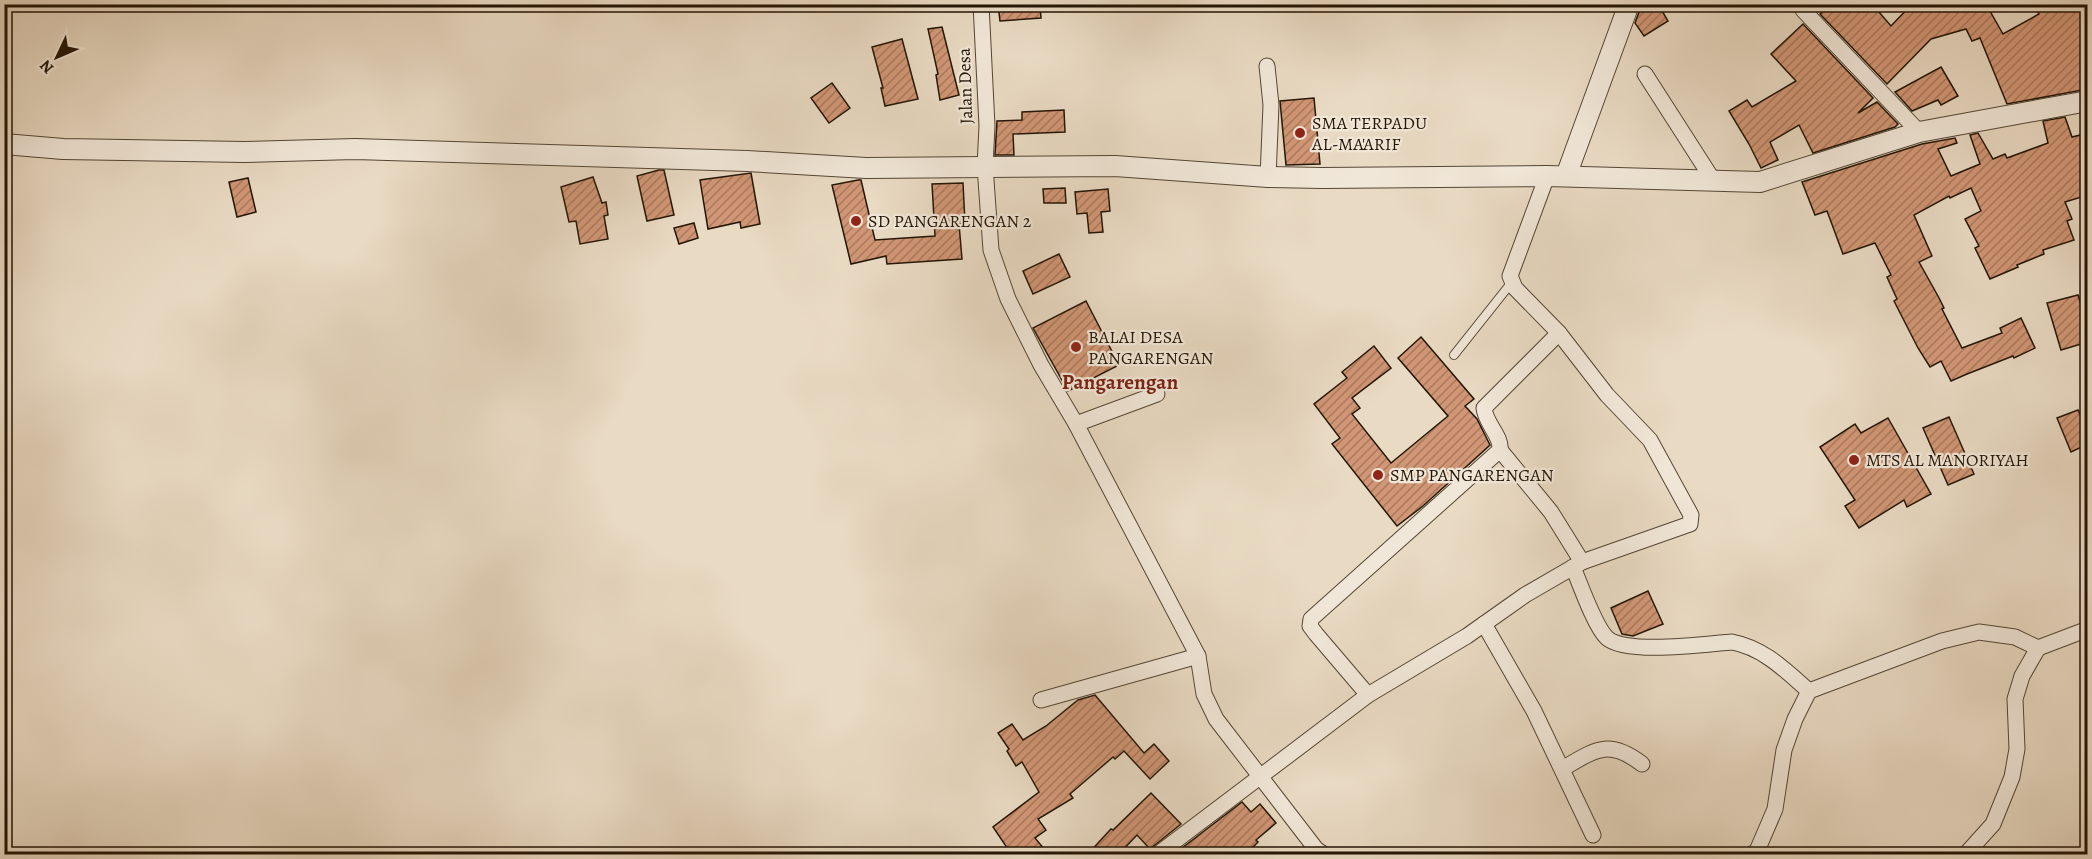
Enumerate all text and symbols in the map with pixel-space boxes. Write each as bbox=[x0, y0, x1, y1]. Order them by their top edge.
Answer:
north arrow bbox=[27, 27, 87, 87]
street label: Jalan Desa bbox=[952, 47, 978, 125]
text: N bbox=[35, 55, 59, 79]
place label: SMA TERPADU AL-MA'ARIF bbox=[1311, 111, 1427, 156]
marker: SMA TERPADU AL-MA'ARIF bbox=[1293, 126, 1307, 140]
place label: SD PANGARENGAN 2 bbox=[868, 209, 1032, 233]
marker: SD PANGARENGAN 2 bbox=[849, 214, 863, 228]
place label: BALAI DESA PANGARENGAN bbox=[1088, 325, 1214, 370]
marker: BALAI DESA PANGARENGAN bbox=[1069, 340, 1083, 354]
district label: Pangarengan bbox=[1062, 368, 1178, 396]
place label: MTS AL MANORIYAH bbox=[1866, 448, 2029, 472]
marker: MTS AL MANORIYAH bbox=[1847, 453, 1861, 467]
place label: SMP PANGARENGAN bbox=[1390, 463, 1554, 487]
marker: SMP PANGARENGAN bbox=[1371, 468, 1385, 482]

